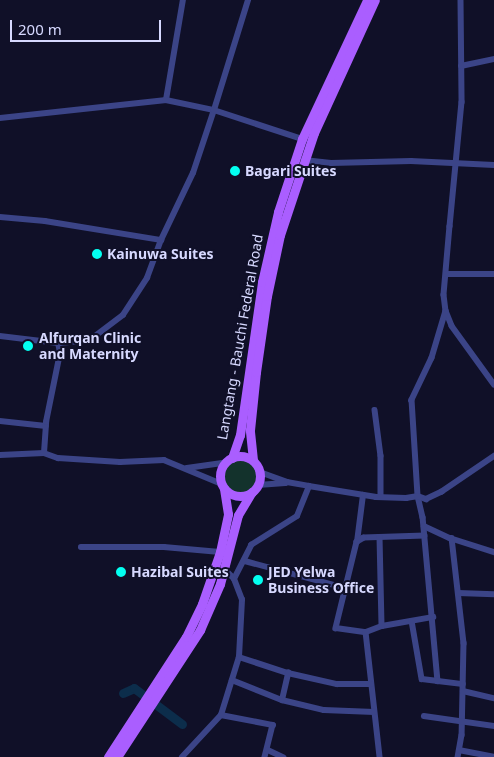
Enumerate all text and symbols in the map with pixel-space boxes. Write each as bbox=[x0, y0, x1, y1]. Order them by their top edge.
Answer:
scale bar bbox=[12, 10, 164, 42]
text: 200 m bbox=[18, 19, 62, 39]
place label: Bagari Suites bbox=[245, 163, 336, 179]
marker: Bagari Suites bbox=[229, 165, 241, 177]
street label: Langtang - Bauchi Federal Road bbox=[214, 233, 266, 441]
place label: Kainuwa Suites bbox=[107, 246, 214, 262]
marker: Kainuwa Suites bbox=[91, 248, 103, 260]
place label: Alfurqan Clinic and Maternity bbox=[39, 330, 141, 362]
marker: Alfurqan Clinic and Maternity bbox=[21, 339, 35, 353]
place label: Hazibal Suites bbox=[131, 564, 229, 580]
place label: JED Yelwa Business Office bbox=[268, 564, 374, 596]
marker: Hazibal Suites bbox=[115, 566, 127, 578]
marker: JED Yelwa Business Office bbox=[252, 574, 264, 586]

